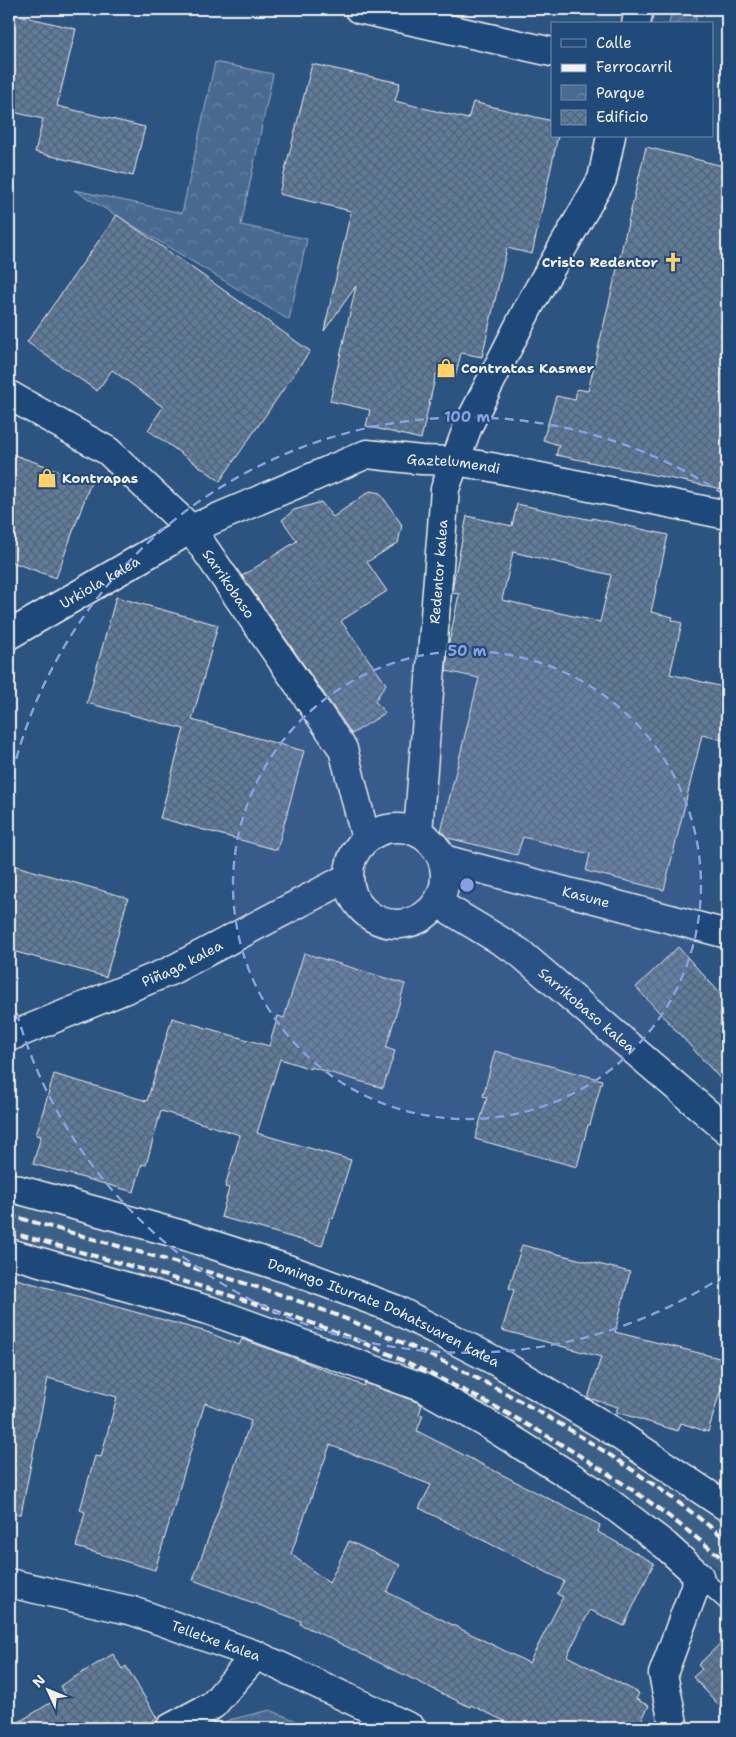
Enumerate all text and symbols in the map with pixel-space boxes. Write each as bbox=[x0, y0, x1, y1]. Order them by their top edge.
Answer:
legend bbox=[551, 22, 714, 138]
text: Calle bbox=[596, 33, 632, 53]
text: Ferrocarril bbox=[596, 57, 673, 77]
text: Parque bbox=[596, 83, 645, 103]
text: Edificio bbox=[596, 107, 648, 127]
church icon: Cristo Redentor bbox=[662, 251, 684, 273]
place label: Cristo Redentor bbox=[542, 253, 658, 271]
shop icon: Contratas Kasmer bbox=[435, 357, 457, 379]
place label: Contratas Kasmer bbox=[461, 359, 594, 377]
text: 100 m bbox=[444, 407, 490, 427]
street label: Gaztelumendi bbox=[406, 449, 502, 478]
shop icon: Kontrapas bbox=[36, 467, 58, 489]
place label: Kontrapas bbox=[62, 469, 138, 487]
street label: Redentor kalea bbox=[425, 519, 452, 625]
street label: Sarrikobaso bbox=[199, 546, 259, 622]
street label: Urkiola kalea bbox=[56, 552, 143, 613]
text: 50 m bbox=[448, 641, 487, 661]
centre of rings bbox=[458, 876, 476, 894]
street label: Kasune bbox=[560, 882, 612, 912]
street label: Piñaga kalea bbox=[139, 936, 226, 991]
street label: Sarrikobaso kalea bbox=[535, 964, 639, 1057]
street label: Domingo Iturrate Dohatsuaren kalea bbox=[266, 1254, 503, 1371]
street label: Telletxe kalea bbox=[169, 1616, 263, 1665]
north arrow bbox=[22, 1664, 72, 1714]
text: N bbox=[28, 1671, 49, 1691]

